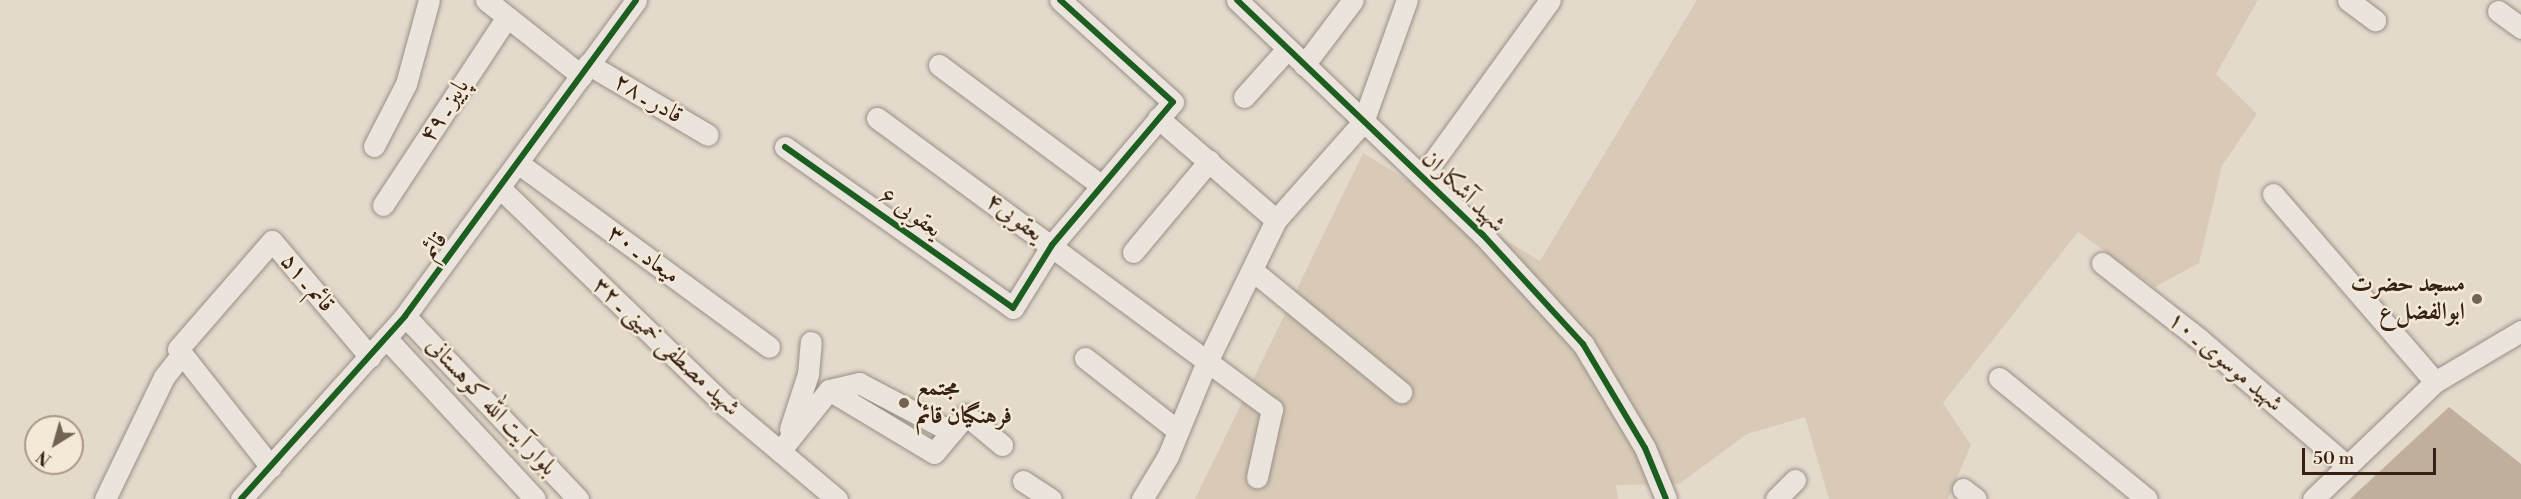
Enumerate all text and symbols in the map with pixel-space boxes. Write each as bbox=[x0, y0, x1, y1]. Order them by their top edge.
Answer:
street label: قادر ـ ۲۸ bbox=[608, 67, 688, 131]
street label: پاییز ـ ۴۹ bbox=[414, 74, 476, 148]
street label: شهید آشکاران bbox=[1415, 145, 1511, 239]
street label: یعقوبی ۶ bbox=[873, 181, 947, 245]
street label: یعقوبی۴ bbox=[980, 187, 1048, 249]
street label: میعاد ـ ۳۰ bbox=[601, 219, 685, 291]
street label: قائم bbox=[415, 227, 455, 265]
street label: قائم ـ ۵۱ bbox=[274, 247, 340, 319]
street label: شهید مصطفی خمینی ـ ۳۲ bbox=[586, 271, 746, 423]
place label: مسجد حضرت ابوالفضل ع bbox=[2351, 271, 2465, 327]
marker: مسجد حضرت ابوالفضل ع bbox=[2470, 292, 2484, 306]
street label: شهید موسوی ـ ۱۰ bbox=[2161, 305, 2289, 419]
street label: بلوار آیت الله کوهستانی bbox=[419, 332, 563, 482]
place label: مجتمع فرهنگیان قائم bbox=[916, 375, 1012, 431]
marker: مجتمع فرهنگیان قائم bbox=[897, 396, 911, 410]
north arrow bbox=[24, 415, 84, 475]
scale bar bbox=[2305, 436, 2438, 474]
text: N bbox=[33, 446, 55, 470]
text: 50 m bbox=[2313, 447, 2354, 470]

